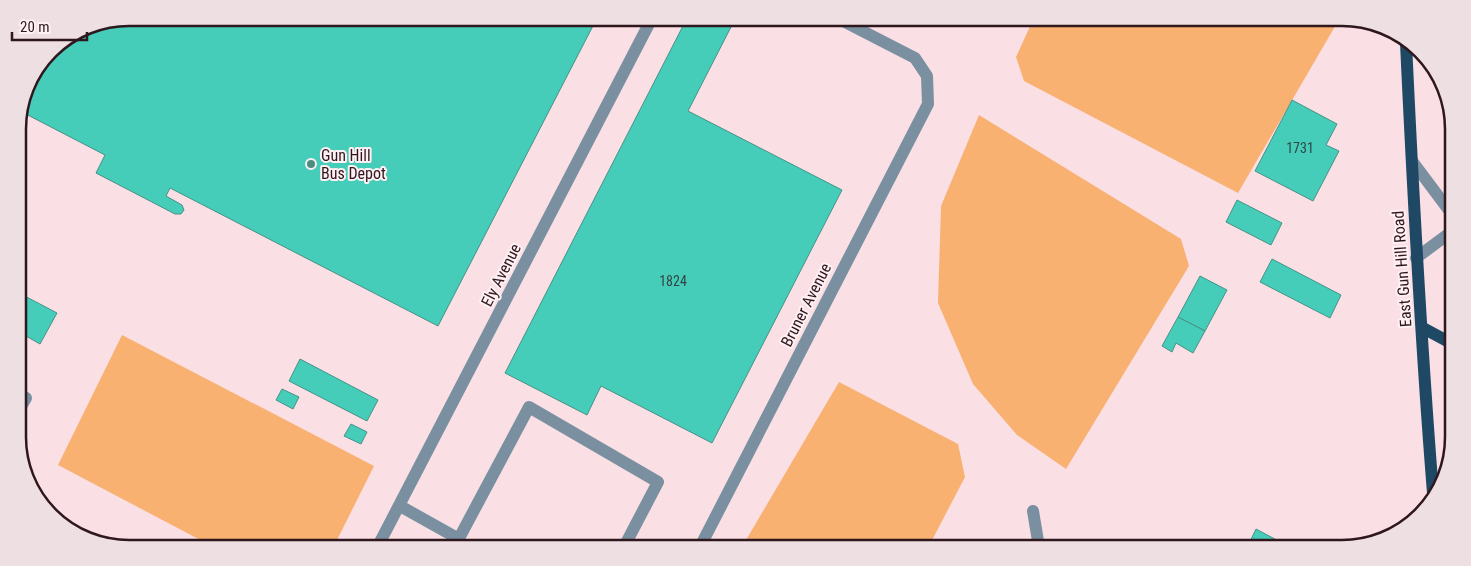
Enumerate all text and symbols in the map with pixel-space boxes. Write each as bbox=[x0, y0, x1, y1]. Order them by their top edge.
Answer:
scale bar bbox=[12, 10, 88, 42]
text: 20 m bbox=[20, 18, 50, 36]
house number: 1731 bbox=[1286, 140, 1314, 156]
place label: Gun Hill Bus Depot bbox=[321, 146, 386, 183]
marker: Gun Hill Bus Depot bbox=[305, 158, 317, 170]
street label: East Gun Hill Road bbox=[1388, 210, 1416, 328]
street label: Ely Avenue bbox=[477, 240, 525, 310]
street label: Bruner Avenue bbox=[777, 260, 835, 350]
house number: 1824 bbox=[659, 273, 687, 289]

